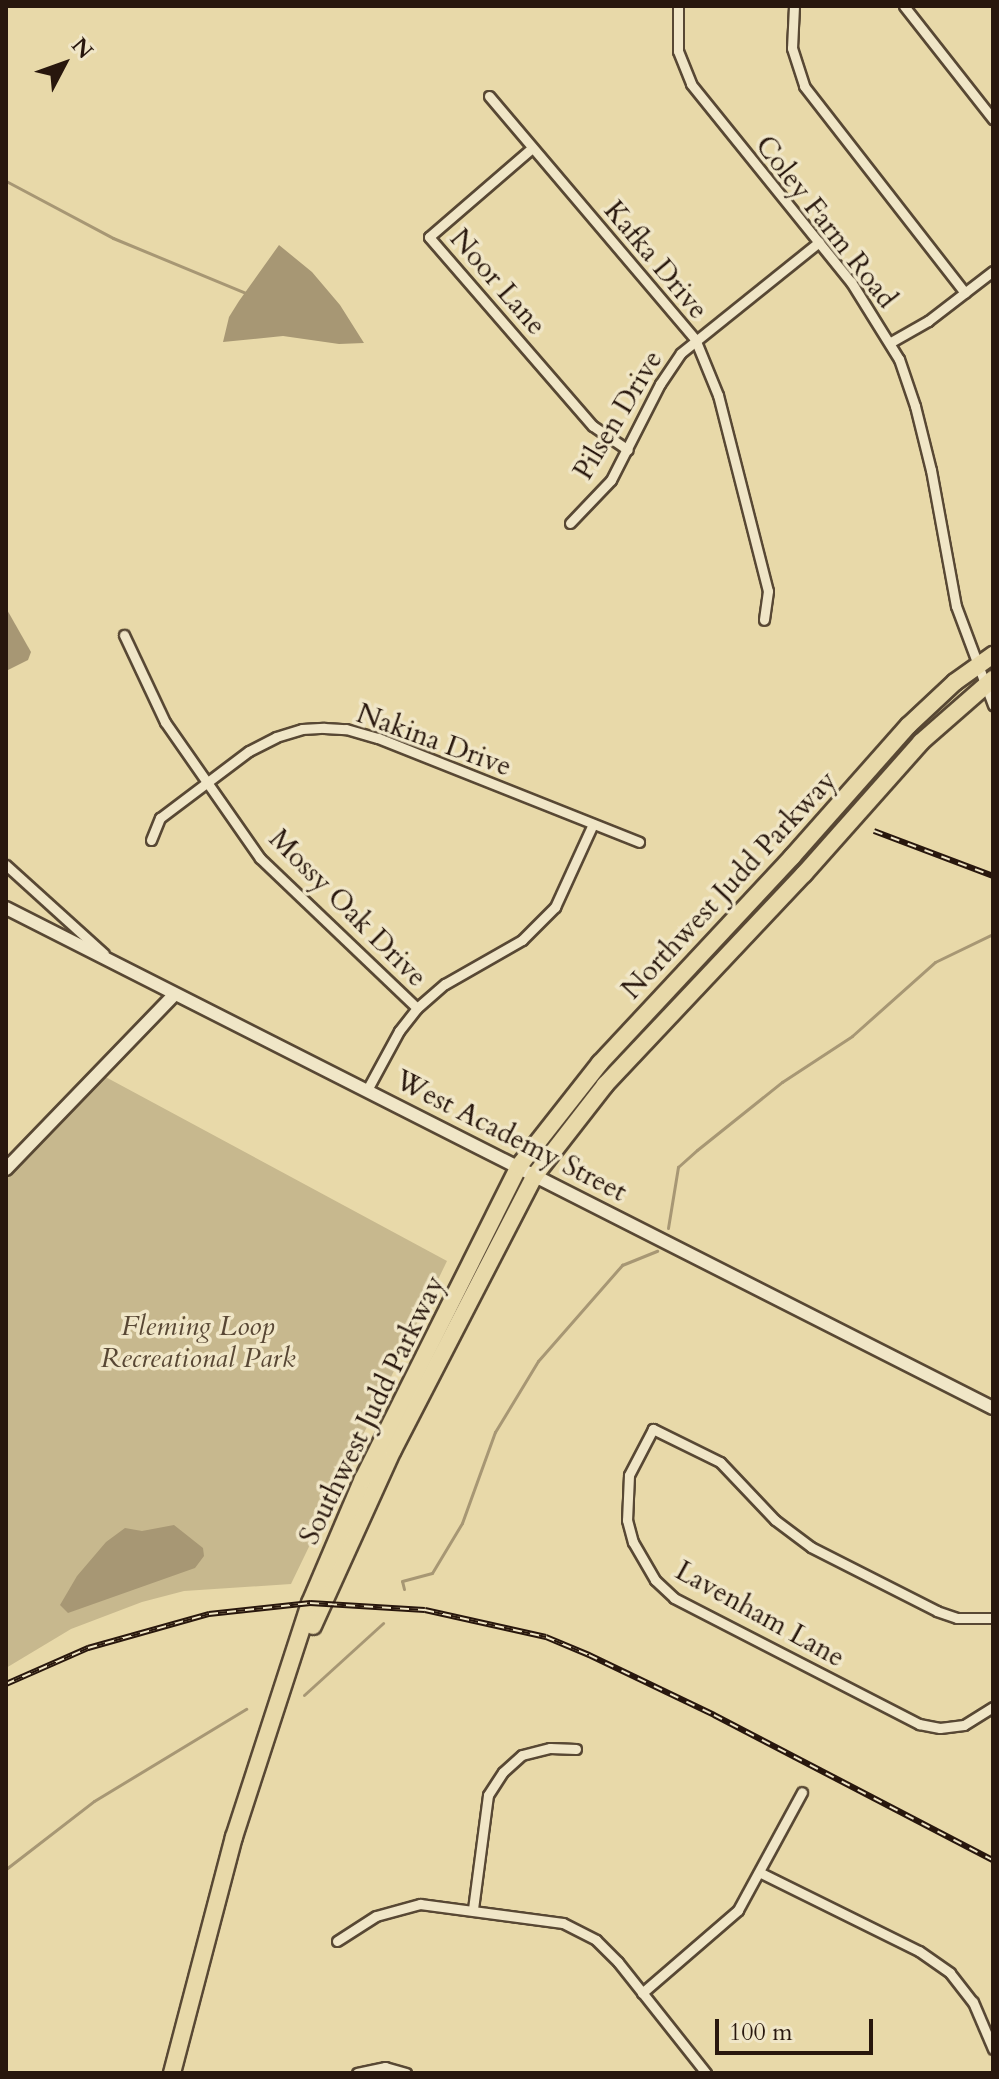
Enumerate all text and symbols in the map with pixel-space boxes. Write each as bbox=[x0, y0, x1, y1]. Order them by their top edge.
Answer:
north arrow bbox=[24, 24, 104, 104]
text: N bbox=[65, 31, 100, 65]
street label: Coley Farm Road bbox=[748, 129, 904, 315]
street label: Kafka Drive bbox=[597, 194, 715, 326]
street label: Noor Lane bbox=[443, 222, 553, 342]
street label: Pilsen Drive bbox=[566, 344, 670, 486]
street label: Nakina Drive bbox=[352, 696, 516, 784]
street label: Northwest Judd Parkway bbox=[615, 764, 843, 1006]
street label: Mossy Oak Drive bbox=[262, 822, 434, 994]
street label: West Academy Street bbox=[390, 1063, 632, 1209]
street label: Southwest Judd Parkway bbox=[292, 1270, 452, 1550]
park label: Fleming Loop Recreational Park bbox=[100, 1309, 296, 1375]
street label: Lavenham Lane bbox=[670, 1554, 850, 1674]
scale bar bbox=[719, 2003, 877, 2053]
text: 100 m bbox=[729, 2016, 793, 2049]

